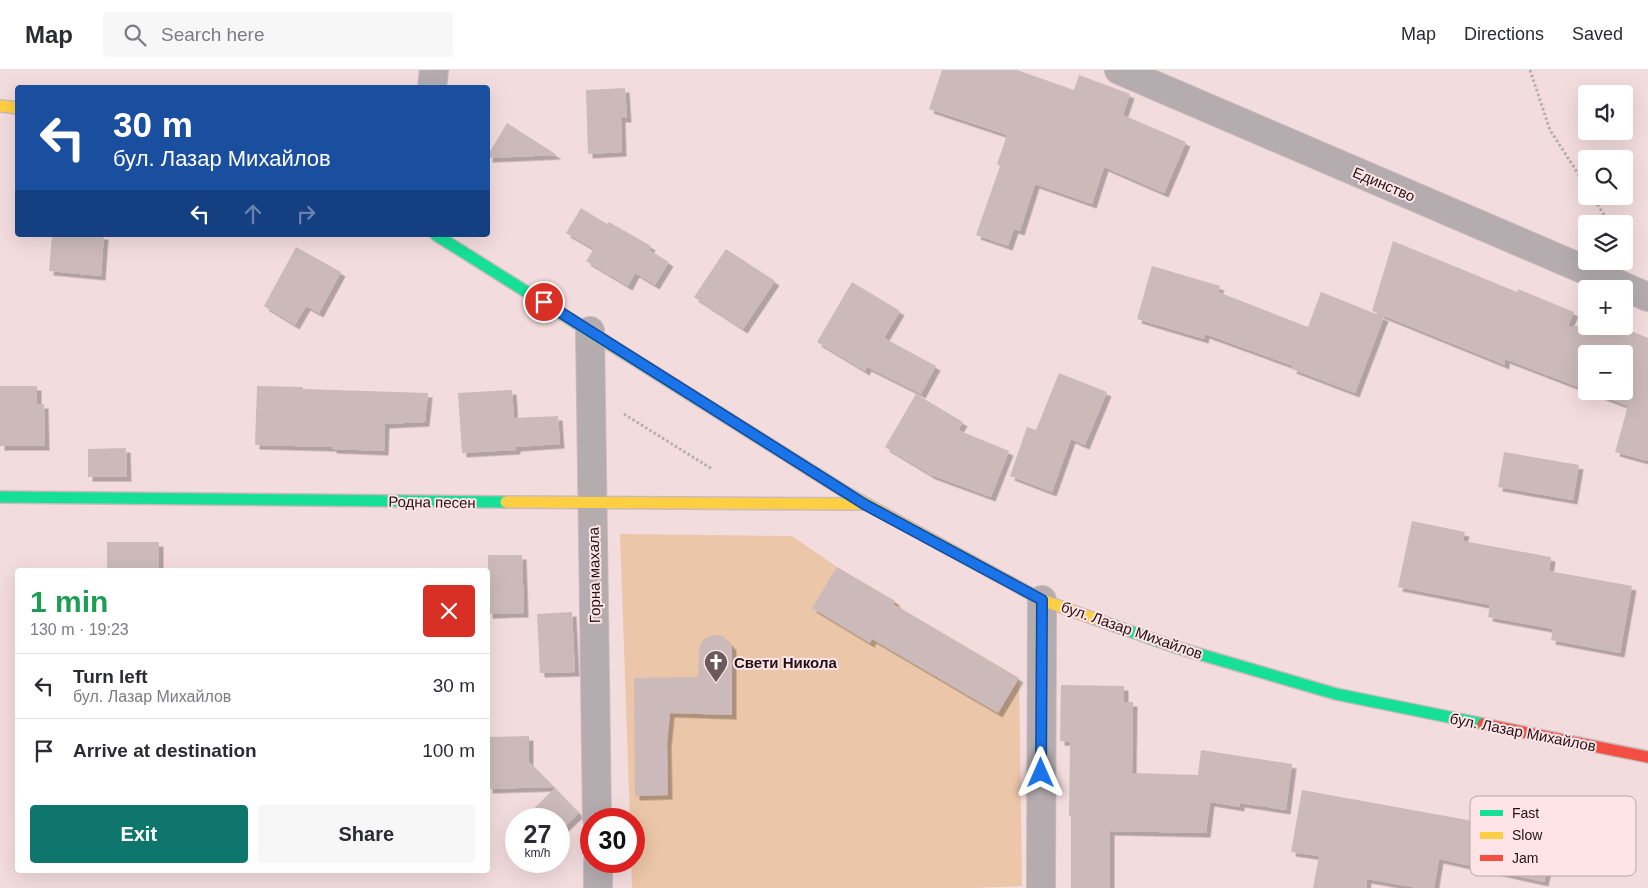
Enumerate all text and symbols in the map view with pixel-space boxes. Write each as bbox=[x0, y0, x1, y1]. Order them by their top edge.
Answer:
search box bbox=[103, 12, 453, 57]
text: Map bbox=[25, 21, 73, 48]
icon: search bbox=[121, 21, 149, 49]
text: Search here bbox=[161, 24, 265, 45]
text: Map bbox=[1401, 24, 1436, 44]
text: Directions bbox=[1464, 24, 1544, 44]
text: Saved bbox=[1572, 24, 1623, 44]
map controls bbox=[1578, 85, 1633, 400]
button: sound bbox=[1578, 85, 1633, 140]
icon: left bbox=[30, 105, 95, 170]
text: 30 m bbox=[113, 105, 193, 144]
text: бул. Лазар Михайлов bbox=[113, 146, 331, 171]
button: search bbox=[1578, 150, 1633, 205]
street label: Единство bbox=[1350, 163, 1418, 205]
icon: left bbox=[186, 200, 214, 228]
icon: ahead bbox=[239, 200, 267, 228]
icon: right bbox=[292, 200, 320, 228]
button: layers bbox=[1578, 215, 1633, 270]
button: + bbox=[1578, 280, 1633, 335]
pin bbox=[523, 281, 565, 323]
icon: arrive bbox=[530, 288, 558, 316]
button: − bbox=[1578, 345, 1633, 400]
street label: Родна песен bbox=[388, 493, 476, 511]
street label: Горна махала bbox=[585, 526, 603, 623]
text: 1 min bbox=[30, 585, 108, 618]
button: close bbox=[423, 585, 475, 637]
street label: бул. Лазар Михайлов bbox=[1059, 598, 1205, 662]
text: 130 m · 19:23 bbox=[30, 621, 129, 638]
church icon: Свети Никола bbox=[703, 649, 729, 683]
place label: Свети Никола bbox=[734, 654, 837, 671]
text: Turn left bbox=[73, 666, 148, 687]
icon: left bbox=[30, 672, 58, 700]
text: 30 m bbox=[433, 675, 475, 696]
text: бул. Лазар Михайлов bbox=[73, 688, 231, 705]
street label: бул. Лазар Михайлов bbox=[1449, 709, 1597, 755]
icon: arrive bbox=[30, 737, 58, 765]
text: Arrive at destination bbox=[73, 740, 257, 761]
text: 100 m bbox=[422, 740, 475, 761]
position arrow bbox=[1014, 746, 1066, 798]
legend bbox=[1470, 796, 1636, 876]
button: Exit bbox=[30, 805, 248, 863]
button: Share bbox=[258, 805, 475, 863]
text: Fast bbox=[1512, 805, 1539, 821]
speed limit sign: 30 bbox=[580, 808, 645, 873]
text: 27 bbox=[524, 820, 551, 848]
text: Slow bbox=[1512, 827, 1543, 843]
text: km/h bbox=[524, 846, 551, 860]
text: Jam bbox=[1512, 850, 1538, 866]

